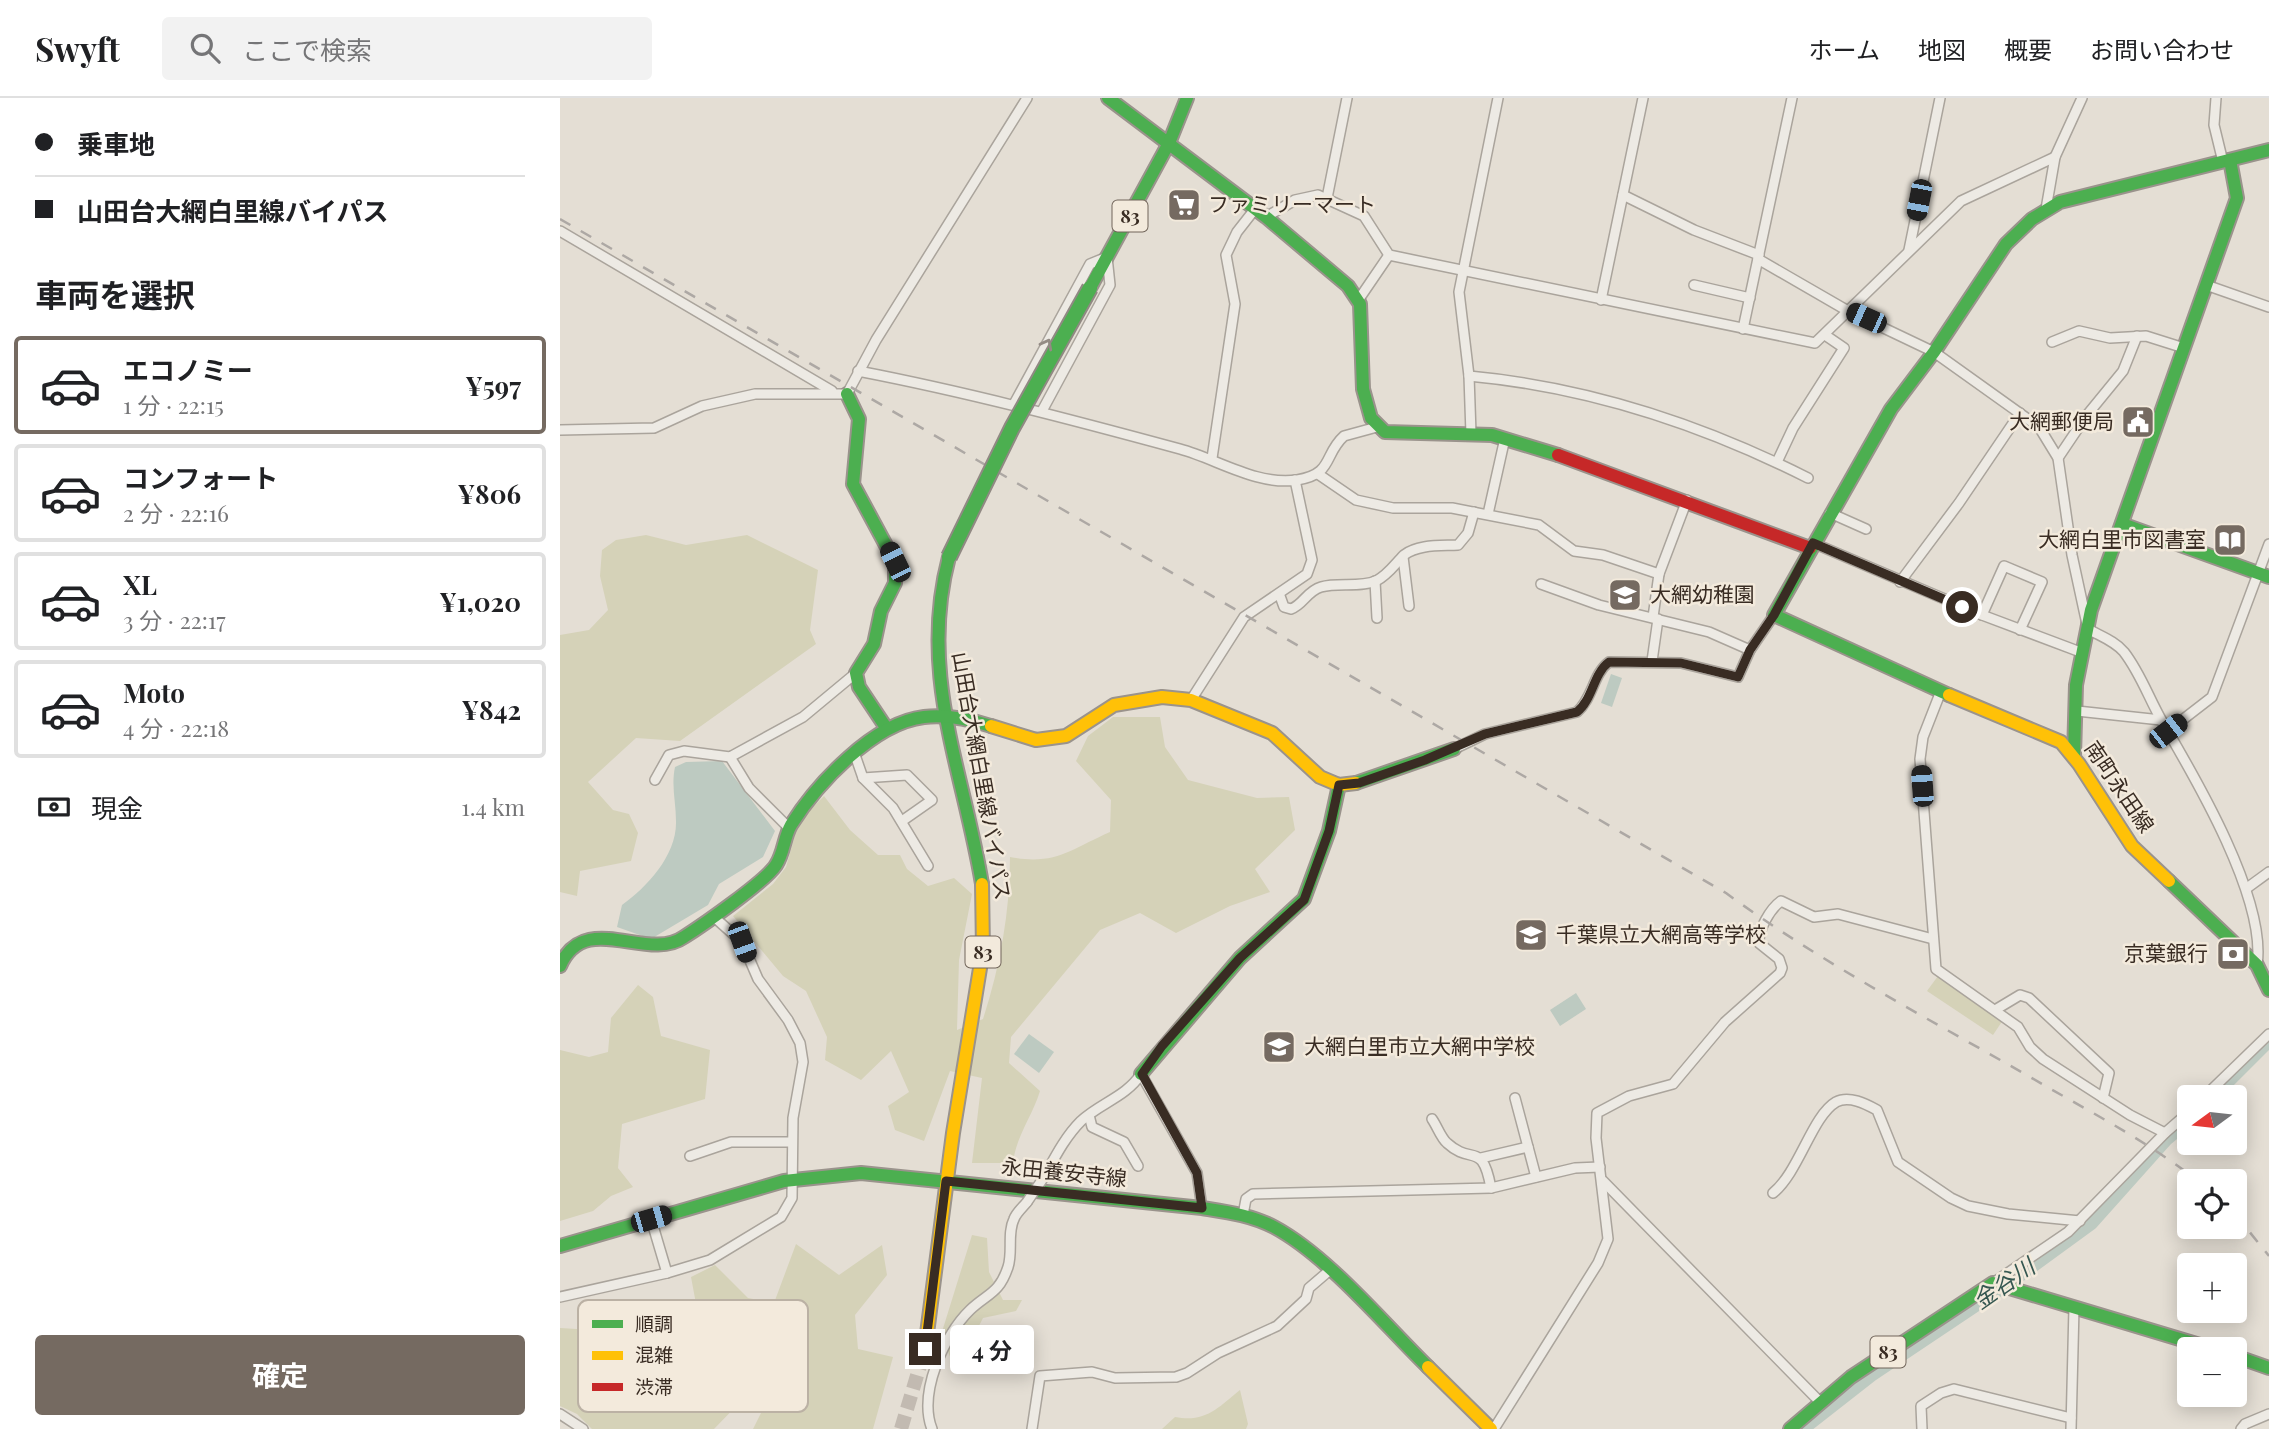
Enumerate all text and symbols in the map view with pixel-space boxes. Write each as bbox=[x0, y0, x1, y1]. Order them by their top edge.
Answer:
search box bbox=[162, 17, 652, 80]
text: Swyft bbox=[35, 26, 120, 70]
icon: search bbox=[186, 29, 224, 67]
text: ここで検索 bbox=[242, 32, 372, 67]
text: ホーム bbox=[1809, 33, 1880, 65]
text: 地図 bbox=[1918, 33, 1966, 65]
text: 概要 bbox=[2004, 33, 2052, 65]
text: お問い合わせ bbox=[2090, 33, 2234, 65]
text: 乗車地 bbox=[77, 126, 155, 161]
car bbox=[1905, 177, 1934, 223]
supermarket icon: ファミリーマート bbox=[1165, 186, 1203, 224]
place label: ファミリーマート bbox=[1208, 189, 1376, 217]
text: 山田台大網白里線バイパス bbox=[77, 193, 388, 228]
road number: 83 bbox=[1112, 200, 1148, 232]
text: 車両を選択 bbox=[35, 272, 195, 315]
car bbox=[1843, 300, 1890, 336]
one-way arrow bbox=[1039, 339, 1052, 352]
text: エコノミー bbox=[123, 352, 253, 387]
icon: car bbox=[39, 354, 102, 417]
text: ¥597 bbox=[465, 368, 521, 403]
text: 1 分 · 22:15 bbox=[123, 389, 224, 420]
public building icon: 大網郵便局 bbox=[2119, 403, 2157, 441]
place label: 大網郵便局 bbox=[2009, 406, 2114, 434]
text: コンフォート bbox=[123, 460, 278, 495]
icon: car bbox=[39, 462, 102, 525]
text: ¥806 bbox=[457, 476, 521, 511]
text: 2 分 · 22:16 bbox=[123, 497, 229, 528]
library icon: 大網白里市図書室 bbox=[2211, 521, 2249, 559]
place label: 大網白里市図書室 bbox=[2038, 524, 2206, 552]
car bbox=[877, 539, 914, 585]
text: XL bbox=[123, 567, 157, 602]
icon: car bbox=[39, 570, 102, 633]
school or university icon: 大網幼稚園 bbox=[1606, 576, 1644, 614]
place label: 大網幼稚園 bbox=[1650, 579, 1755, 607]
text: ¥1,020 bbox=[439, 584, 521, 619]
route start bbox=[1946, 591, 1978, 623]
text: 3 分 · 22:17 bbox=[123, 604, 226, 635]
street label: 山田台大網白里線バイパス bbox=[947, 649, 1019, 902]
text: Moto bbox=[123, 675, 185, 710]
icon: car bbox=[39, 678, 102, 741]
text: ¥842 bbox=[461, 692, 521, 727]
car bbox=[2145, 710, 2192, 752]
text: 4 分 · 22:18 bbox=[123, 712, 229, 743]
street label: 南町永田線 bbox=[2080, 735, 2162, 837]
car bbox=[1911, 764, 1934, 808]
icon: cash bbox=[35, 788, 73, 826]
text: 現金 bbox=[91, 790, 143, 825]
text: 1.4 km bbox=[461, 791, 525, 822]
school or university icon: 千葉県立大網高等学校 bbox=[1512, 916, 1550, 954]
car bbox=[725, 919, 760, 965]
place label: 千葉県立大網高等学校 bbox=[1556, 919, 1766, 947]
bank icon: 京葉銀行 bbox=[2214, 935, 2252, 973]
road number: 83 bbox=[966, 936, 1000, 968]
place label: 京葉銀行 bbox=[2124, 938, 2208, 966]
school or university icon: 大網白里市立大網中学校 bbox=[1260, 1028, 1298, 1066]
place label: 大網白里市立大網中学校 bbox=[1304, 1031, 1535, 1059]
north arrow bbox=[2177, 1085, 2247, 1155]
map controls bbox=[2177, 1085, 2247, 1407]
street label: 永田養安寺線 bbox=[1000, 1151, 1128, 1192]
button: locate bbox=[2177, 1169, 2247, 1239]
car bbox=[628, 1203, 675, 1235]
water label: 金谷川 bbox=[1966, 1249, 2043, 1315]
button: + bbox=[2177, 1253, 2247, 1323]
legend bbox=[578, 1300, 808, 1412]
text: 順調 bbox=[635, 1310, 673, 1336]
callout: 4 分 bbox=[950, 1324, 1034, 1374]
route end bbox=[909, 1333, 941, 1365]
text: 4 分 bbox=[972, 1334, 1012, 1365]
button: 確定 bbox=[35, 1335, 525, 1415]
road number: 83 bbox=[1870, 1336, 1906, 1368]
button: − bbox=[2177, 1337, 2247, 1407]
text: 混雑 bbox=[635, 1341, 673, 1367]
text: 渋滞 bbox=[635, 1373, 673, 1399]

